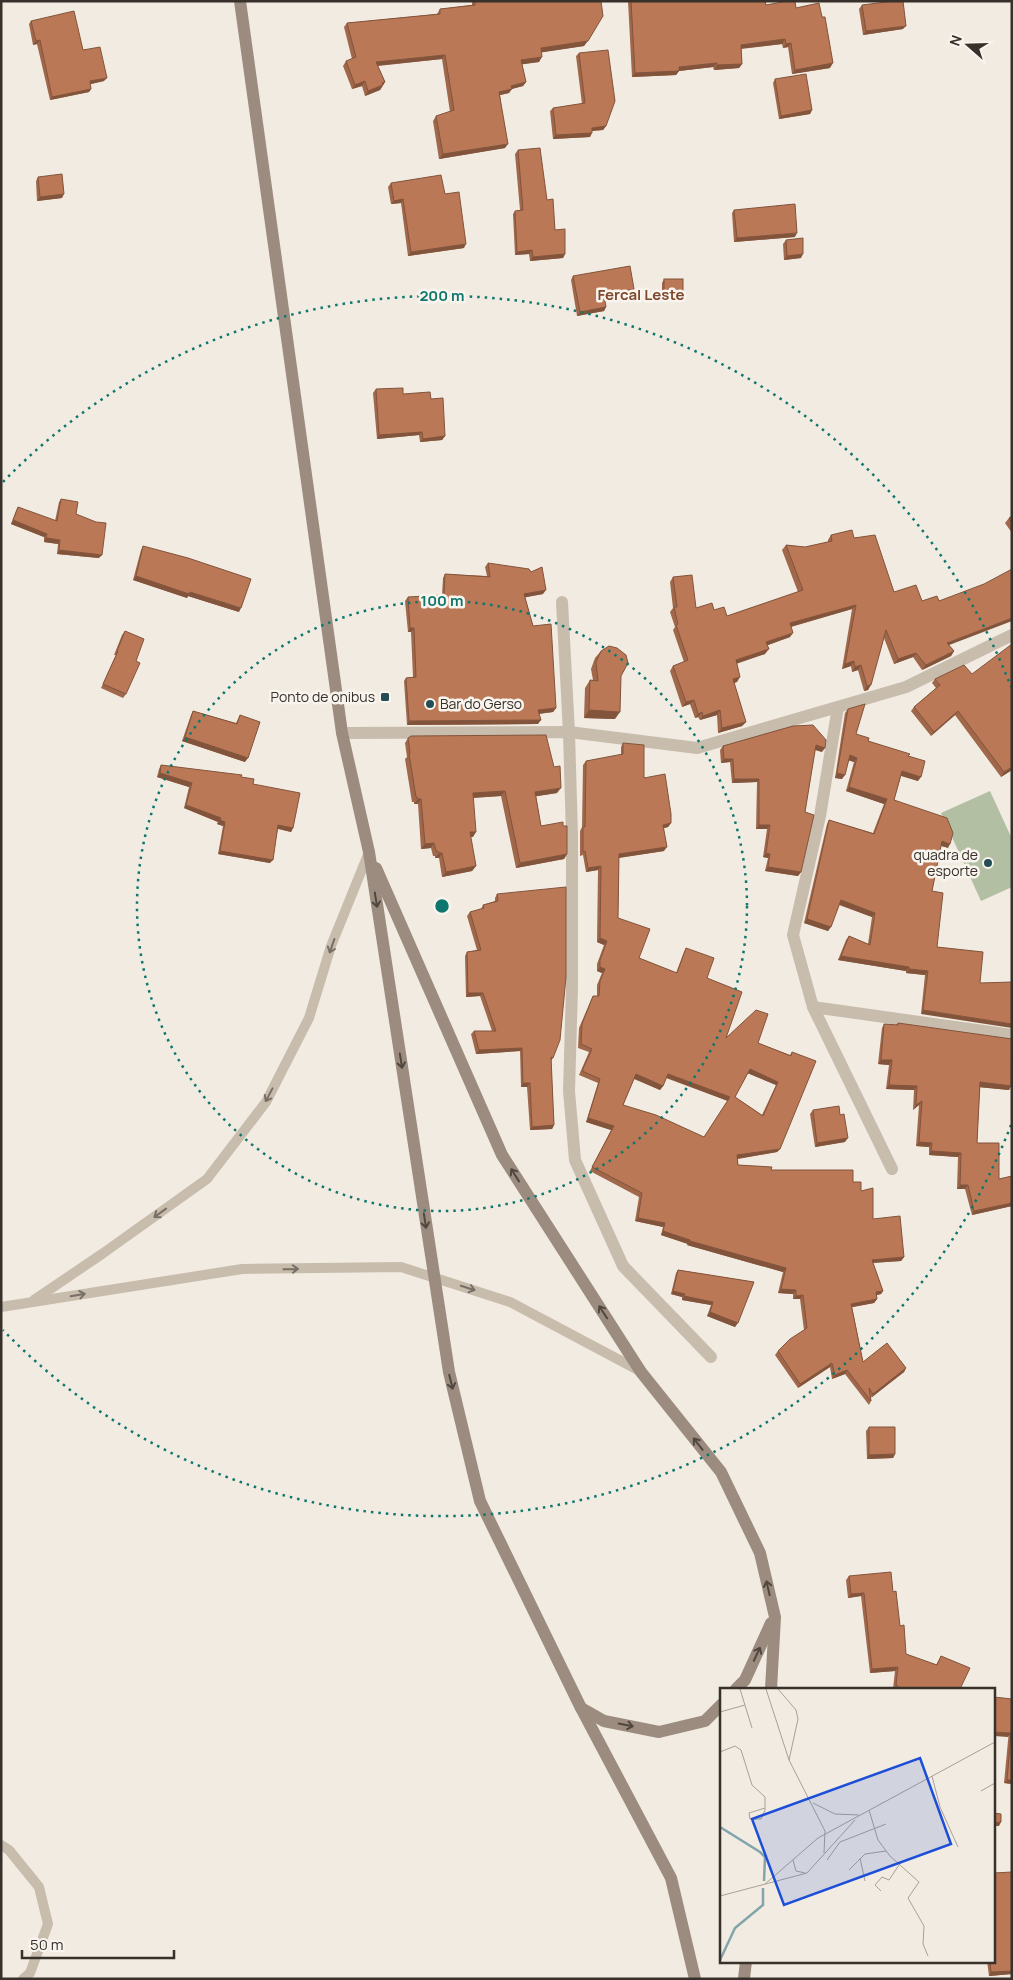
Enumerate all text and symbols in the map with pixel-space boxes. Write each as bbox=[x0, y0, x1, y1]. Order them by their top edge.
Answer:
north arrow bbox=[943, 20, 993, 70]
text: N bbox=[945, 32, 966, 48]
district label: Fercal Leste bbox=[597, 284, 685, 305]
text: 200 m bbox=[419, 285, 465, 306]
text: 100 m bbox=[421, 590, 463, 611]
place label: Ponto de onibus bbox=[270, 687, 375, 706]
marker: Ponto de onibus bbox=[379, 691, 391, 703]
place label: Bar do Gerso bbox=[440, 694, 522, 713]
marker: Bar do Gerso bbox=[424, 698, 436, 710]
place label: quadra de esporte bbox=[913, 845, 978, 880]
marker: quadra de esporte bbox=[982, 857, 994, 869]
one-way arrow bbox=[371, 892, 381, 908]
centre of rings bbox=[433, 897, 451, 915]
one-way arrow bbox=[327, 938, 336, 953]
one-way arrow bbox=[396, 1052, 406, 1068]
one-way arrow bbox=[264, 1088, 274, 1103]
one-way arrow bbox=[510, 1169, 520, 1183]
one-way arrow bbox=[153, 1208, 167, 1218]
one-way arrow bbox=[421, 1213, 431, 1229]
one-way arrow bbox=[283, 1264, 299, 1273]
one-way arrow bbox=[459, 1284, 475, 1293]
one-way arrow bbox=[70, 1290, 86, 1300]
one-way arrow bbox=[597, 1306, 607, 1320]
one-way arrow bbox=[447, 1373, 456, 1389]
one-way arrow bbox=[693, 1437, 704, 1450]
one-way arrow bbox=[763, 1581, 772, 1597]
one-way arrow bbox=[753, 1647, 762, 1662]
inset map bbox=[720, 1688, 996, 1962]
one-way arrow bbox=[618, 1721, 634, 1731]
scale bar bbox=[22, 1928, 175, 1960]
text: 50 m bbox=[30, 1934, 64, 1955]

